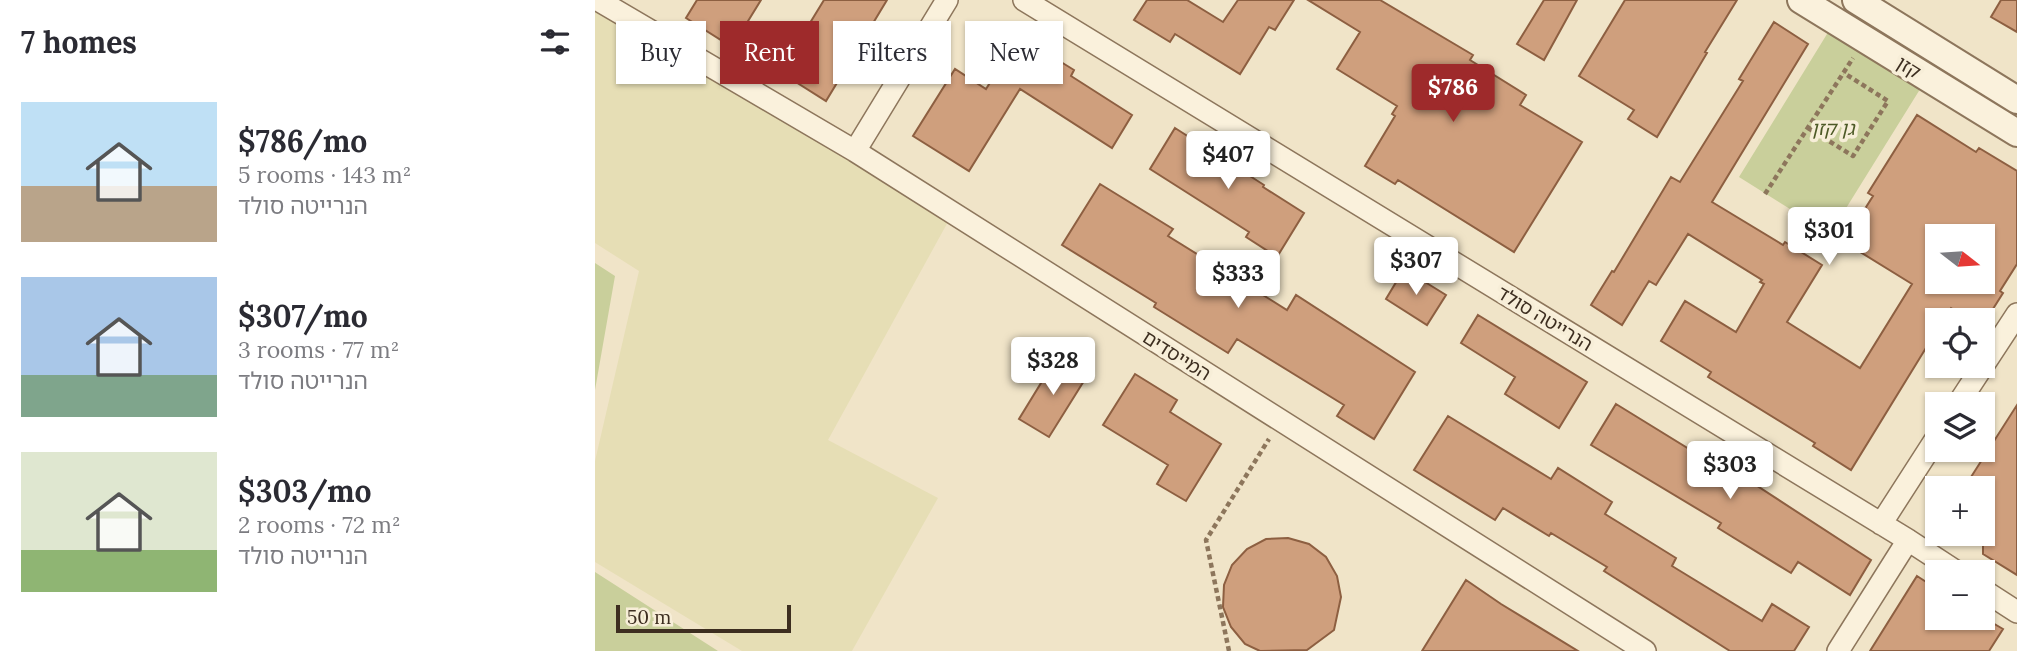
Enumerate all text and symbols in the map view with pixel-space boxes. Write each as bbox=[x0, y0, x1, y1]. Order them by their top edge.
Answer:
chip: Buy bbox=[616, 21, 706, 84]
chip: Rent bbox=[720, 21, 819, 84]
chip: Filters bbox=[833, 21, 951, 84]
chip: New bbox=[965, 21, 1063, 84]
text: 7 homes bbox=[21, 23, 137, 61]
icon: filters bbox=[536, 23, 574, 61]
street label: קזן bbox=[1892, 50, 1926, 84]
pin: $786 bbox=[1412, 64, 1494, 124]
text: $786 bbox=[1428, 72, 1478, 101]
park label: גן קזן bbox=[1812, 116, 1856, 140]
text: $786/mo bbox=[238, 122, 367, 160]
icon: home bbox=[77, 130, 161, 214]
pin: $407 bbox=[1187, 132, 1269, 191]
text: $407 bbox=[1202, 139, 1254, 168]
text: 5 rooms · 143 m² bbox=[238, 160, 411, 189]
text: הנרייטה סולד bbox=[238, 191, 368, 220]
pin: $301 bbox=[1788, 208, 1870, 267]
text: $301 bbox=[1804, 215, 1854, 244]
north arrow bbox=[1925, 224, 1995, 294]
map controls bbox=[1925, 224, 1995, 630]
pin: $307 bbox=[1375, 238, 1457, 297]
text: $307 bbox=[1390, 245, 1442, 274]
pin: $333 bbox=[1197, 250, 1279, 310]
text: $333 bbox=[1212, 258, 1264, 287]
street label: הנרייטה סולד bbox=[1493, 280, 1597, 356]
text: $307/mo bbox=[238, 297, 368, 335]
icon: home bbox=[77, 305, 161, 389]
button: locate bbox=[1925, 308, 1995, 378]
street label: המייסדים bbox=[1138, 325, 1216, 385]
text: 3 rooms · 77 m² bbox=[238, 335, 399, 364]
pin: $328 bbox=[1012, 338, 1094, 397]
text: $328 bbox=[1027, 345, 1079, 374]
text: הנרייטה סולד bbox=[238, 366, 368, 395]
button: layers bbox=[1925, 392, 1995, 462]
pin: $303 bbox=[1689, 442, 1771, 501]
text: $303 bbox=[1703, 449, 1757, 478]
text: $303/mo bbox=[238, 472, 372, 510]
button: + bbox=[1925, 476, 1995, 546]
icon: home bbox=[77, 480, 161, 564]
text: 2 rooms · 72 m² bbox=[238, 510, 401, 539]
text: הנרייטה סולד bbox=[238, 541, 368, 570]
button: − bbox=[1925, 560, 1995, 630]
scale bar bbox=[616, 602, 791, 634]
text: 50 m bbox=[627, 605, 671, 629]

